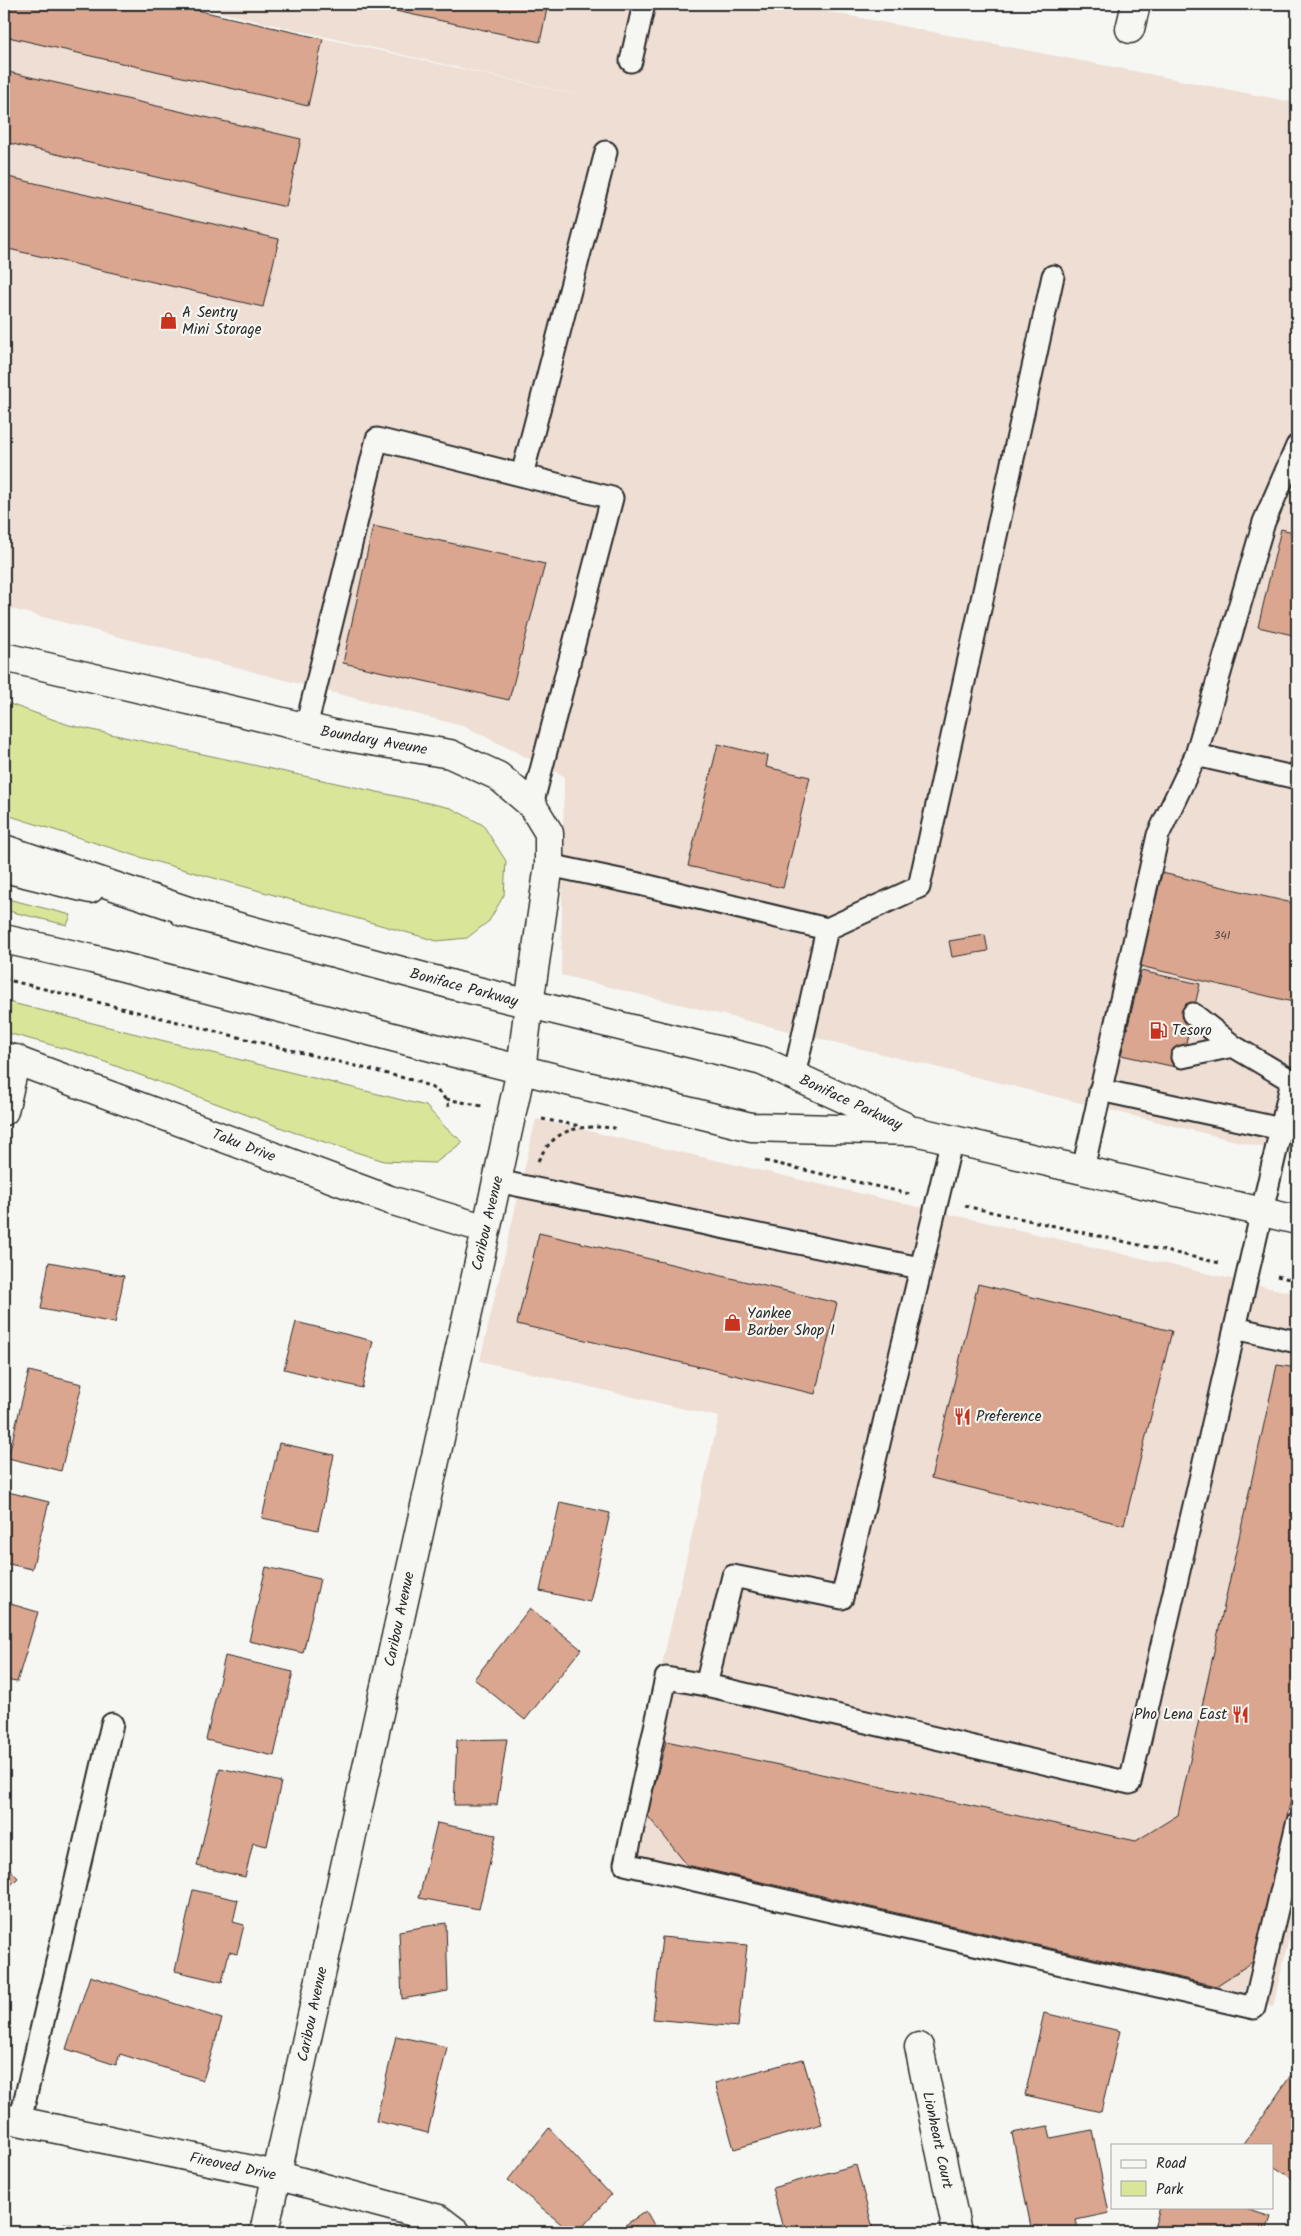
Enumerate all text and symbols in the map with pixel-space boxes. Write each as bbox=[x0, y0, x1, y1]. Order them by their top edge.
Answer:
place label: A Sentry Mini Storage bbox=[182, 301, 262, 342]
shop icon: A Sentry Mini Storage bbox=[158, 311, 178, 331]
street label: Boundary Aveune bbox=[318, 720, 429, 762]
house number: 341 bbox=[1213, 926, 1231, 945]
street label: Boniface Parkway bbox=[407, 962, 522, 1014]
place label: Tesoro bbox=[1172, 1019, 1212, 1043]
fuel station icon: Tesoro bbox=[1148, 1020, 1168, 1040]
street label: Boniface Parkway bbox=[795, 1068, 907, 1138]
street label: Taku Drive bbox=[208, 1123, 279, 1169]
street label: Caribou Avenue bbox=[465, 1173, 511, 1273]
place label: Yankee Barber Shop I bbox=[747, 1302, 835, 1343]
shop icon: Yankee Barber Shop I bbox=[723, 1312, 743, 1332]
place label: Preference bbox=[976, 1405, 1042, 1429]
restaurant icon: Preference bbox=[952, 1406, 972, 1426]
street label: Caribou Avenue bbox=[378, 1569, 422, 1669]
place label: Pho Lena East bbox=[1134, 1703, 1227, 1727]
restaurant icon: Pho Lena East bbox=[1231, 1704, 1251, 1724]
street label: Caribou Avenue bbox=[291, 1964, 335, 2064]
street label: Lionheart Court bbox=[915, 2089, 959, 2191]
legend bbox=[1111, 2144, 1274, 2208]
street label: Fireoved Drive bbox=[187, 2146, 278, 2188]
text: Road bbox=[1156, 2152, 1187, 2176]
text: Park bbox=[1156, 2178, 1184, 2202]

